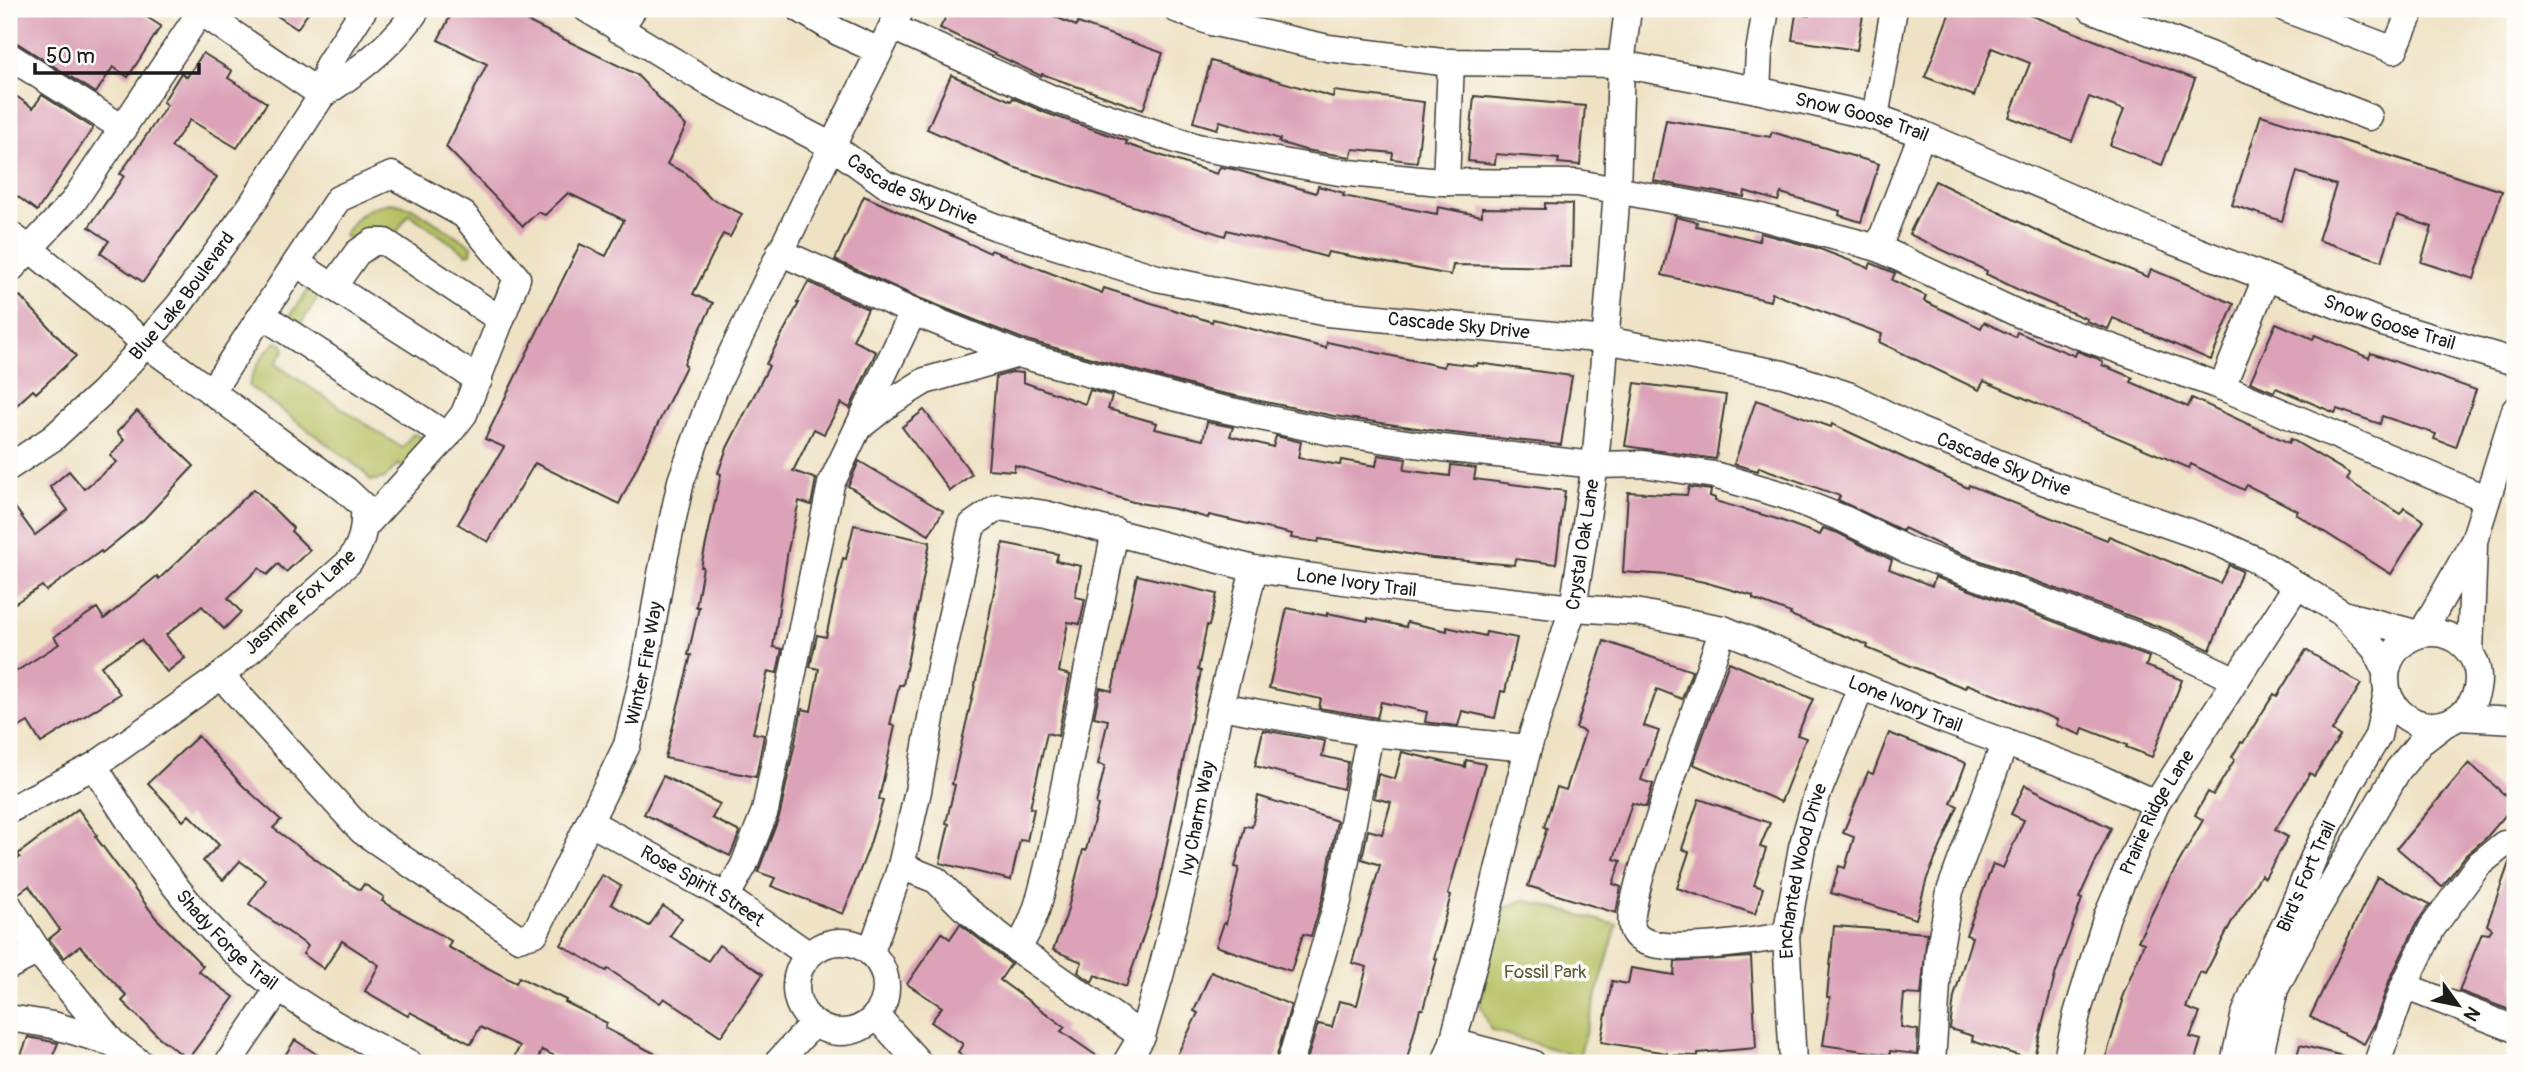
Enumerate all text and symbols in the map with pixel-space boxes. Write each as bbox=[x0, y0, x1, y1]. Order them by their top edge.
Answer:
scale bar bbox=[35, 32, 200, 76]
text: 50 m bbox=[46, 43, 95, 70]
street label: Snow Goose Trail bbox=[1793, 87, 1933, 148]
street label: Cascade Sky Drive bbox=[842, 148, 981, 231]
street label: Blue Lake Boulevard bbox=[124, 227, 240, 365]
street label: Snow Goose Trail bbox=[2320, 289, 2458, 356]
street label: Cascade Sky Drive bbox=[1387, 307, 1532, 345]
street label: Cascade Sky Drive bbox=[1933, 427, 2074, 502]
street label: Crystal Oak Lane bbox=[1561, 477, 1605, 612]
street label: Jasmine Fox Lane bbox=[239, 544, 361, 660]
street label: Lone Ivory Trail bbox=[1294, 563, 1418, 602]
street label: Winter Fire Way bbox=[620, 600, 668, 728]
street label: Lone Ivory Trail bbox=[1844, 670, 1966, 738]
street label: Prairie Ridge Lane bbox=[2114, 745, 2200, 879]
street label: Ivy Charm Way bbox=[1174, 759, 1221, 879]
street label: Enchanted Wood Drive bbox=[1774, 779, 1833, 959]
street label: Bird's Fort Trail bbox=[2271, 817, 2342, 936]
street label: Rose Spirit Street bbox=[636, 840, 769, 932]
street label: Shady Forge Trail bbox=[171, 885, 283, 996]
park label: Fossil Park bbox=[1504, 960, 1587, 984]
north arrow bbox=[2422, 970, 2492, 1040]
text: N bbox=[2458, 1002, 2485, 1026]

